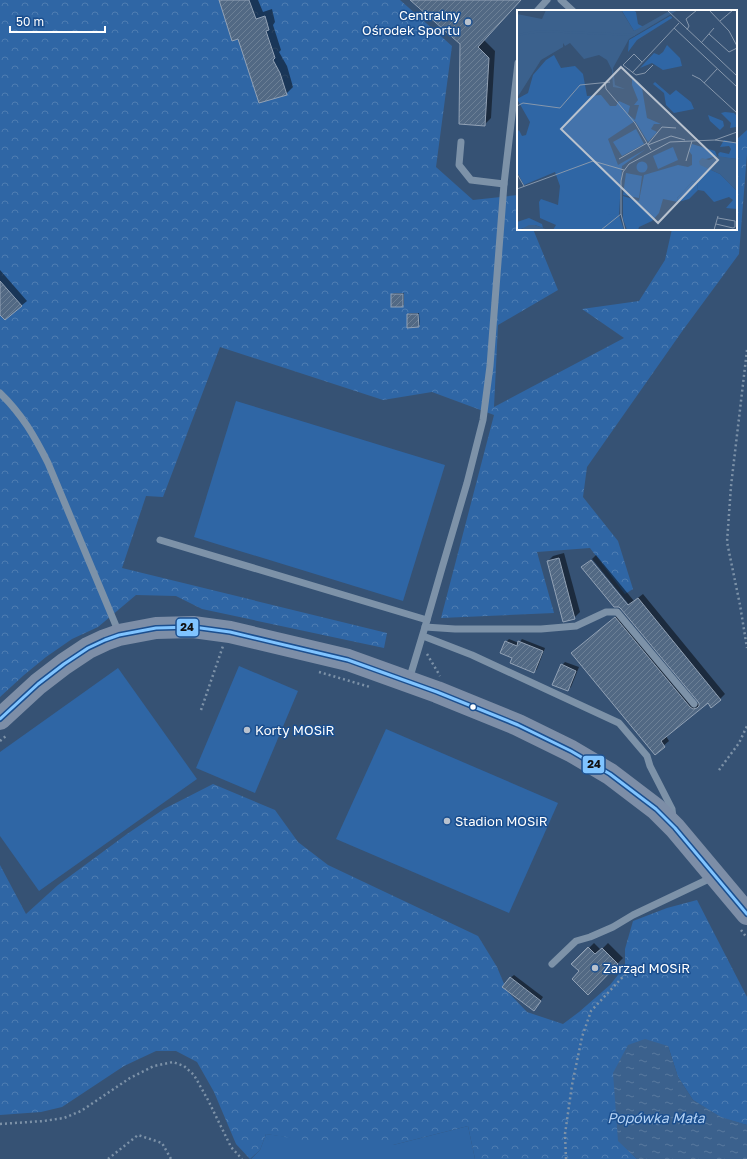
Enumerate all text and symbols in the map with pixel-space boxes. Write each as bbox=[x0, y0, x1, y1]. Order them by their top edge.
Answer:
place label: Centralny Ośrodek Sportu bbox=[362, 7, 461, 38]
scale bar bbox=[10, 8, 105, 34]
inset map bbox=[517, 10, 737, 230]
text: 50 m bbox=[16, 14, 44, 29]
marker: Centralny Ośrodek Sportu bbox=[463, 17, 473, 27]
line badge: 24 bbox=[176, 618, 199, 637]
text: 24 bbox=[180, 620, 194, 633]
unlabelled marker bbox=[468, 702, 478, 712]
place label: Korty MOSiR bbox=[255, 722, 334, 738]
marker: Korty MOSiR bbox=[242, 725, 252, 735]
line badge: 24 bbox=[582, 755, 605, 774]
text: 24 bbox=[587, 757, 601, 770]
place label: Stadion MOSiR bbox=[455, 813, 548, 829]
marker: Stadion MOSiR bbox=[442, 816, 452, 826]
place label: Zarząd MOSiR bbox=[603, 960, 690, 976]
marker: Zarząd MOSiR bbox=[590, 963, 600, 973]
water label: Popówka Mała bbox=[607, 1109, 706, 1126]

